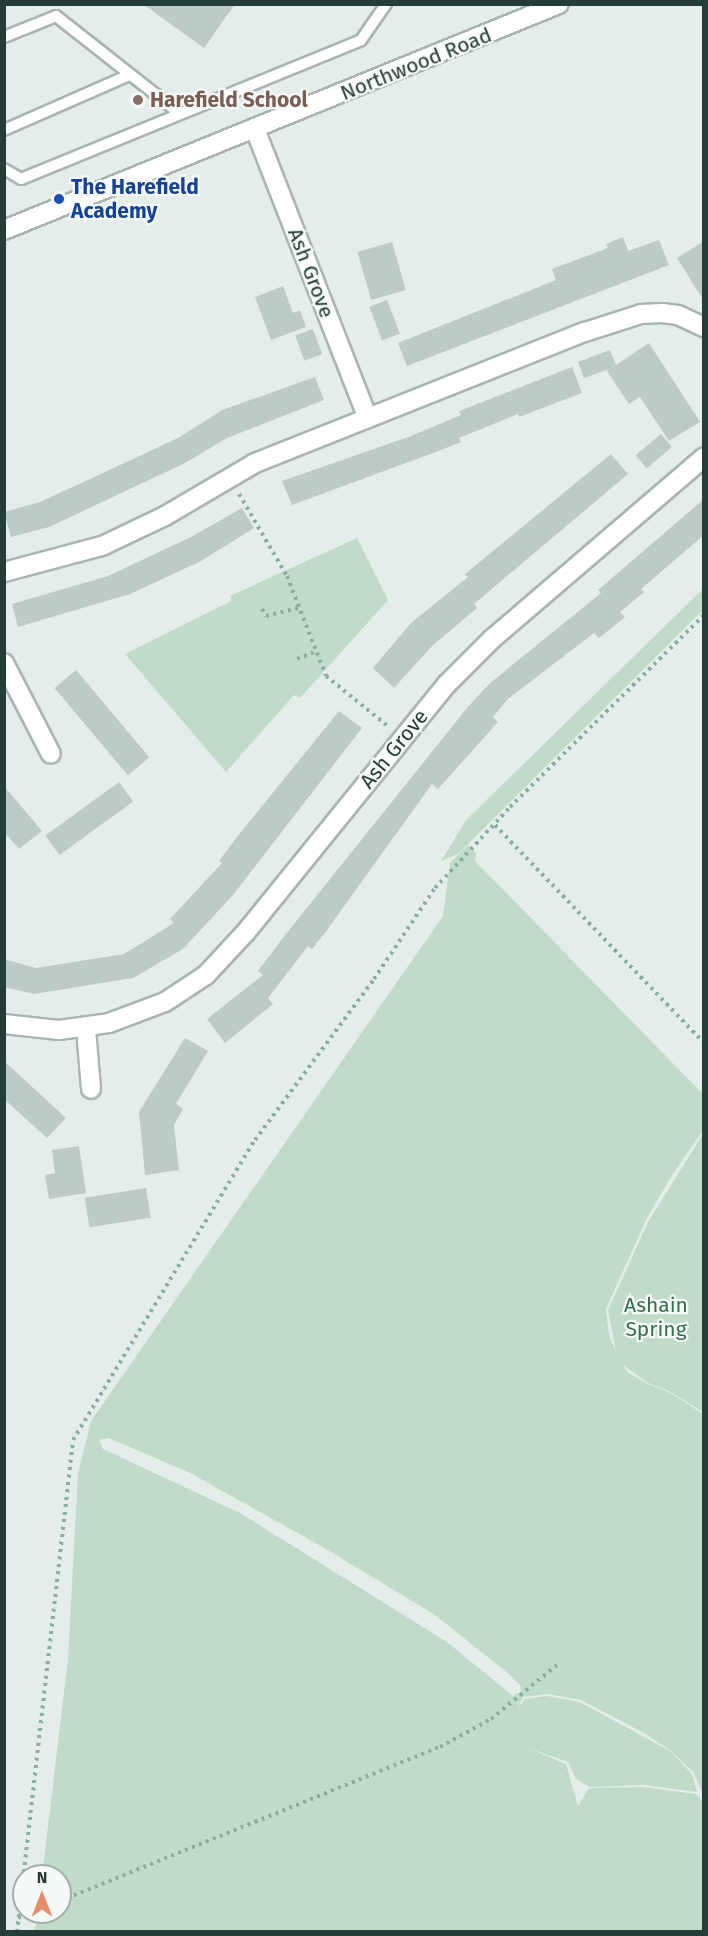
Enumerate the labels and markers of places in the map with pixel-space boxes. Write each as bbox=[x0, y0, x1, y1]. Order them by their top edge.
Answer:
place label: Harefield School bbox=[150, 87, 308, 113]
marker: Harefield School bbox=[131, 93, 145, 107]
place label: The Harefield Academy bbox=[71, 174, 199, 224]
marker: The Harefield Academy bbox=[52, 192, 66, 206]

